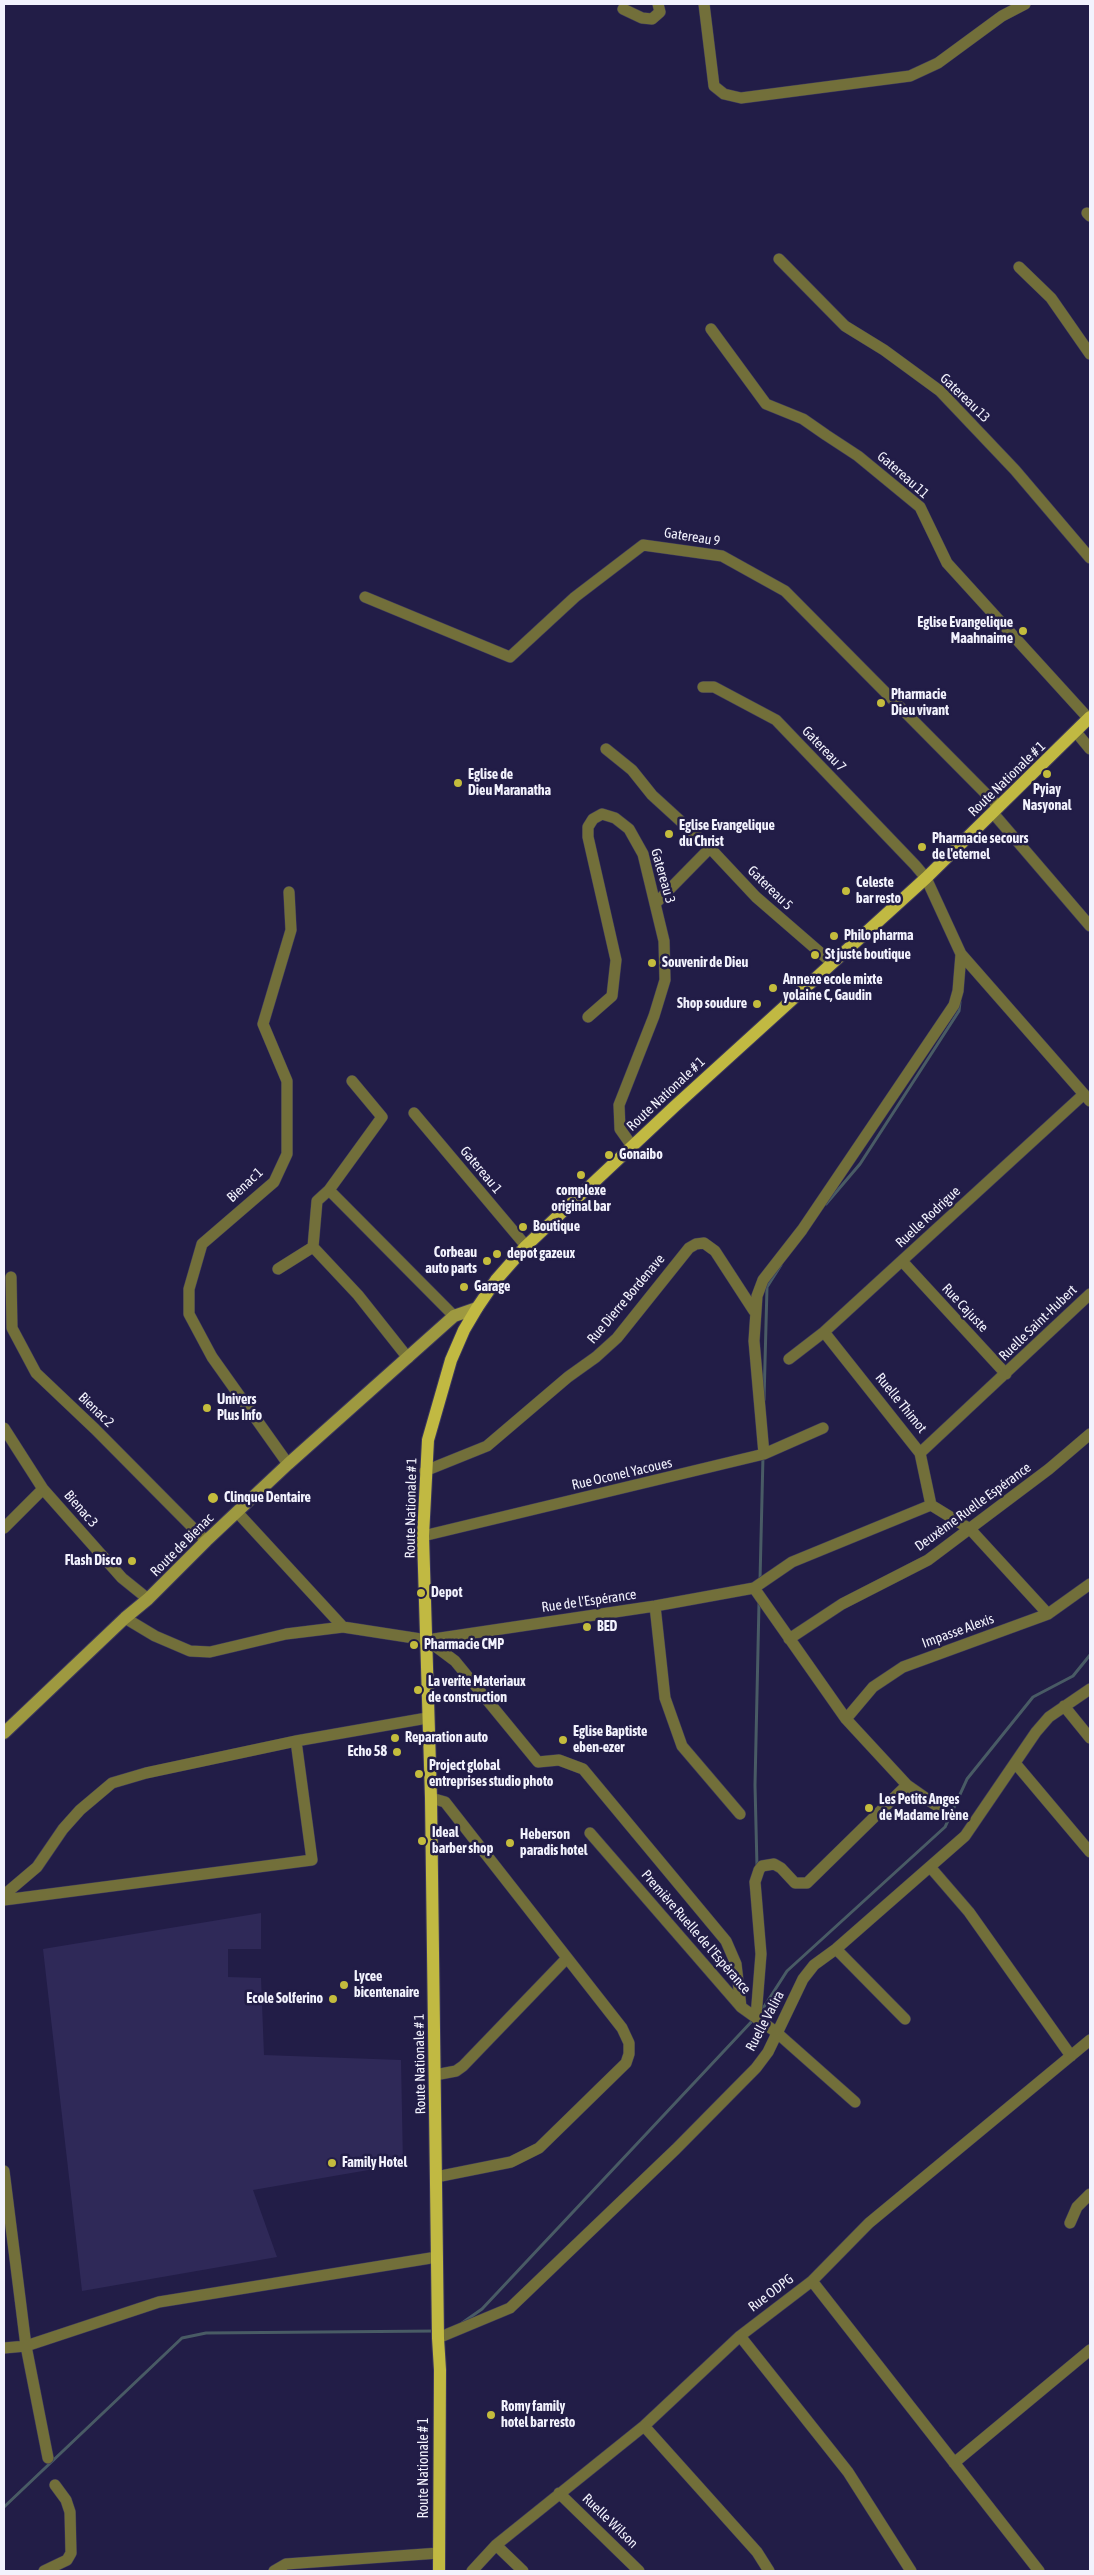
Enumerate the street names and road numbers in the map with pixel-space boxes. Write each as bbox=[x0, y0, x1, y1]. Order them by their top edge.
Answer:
street label: Gatereau 13 bbox=[937, 370, 993, 426]
street label: Gatereau 11 bbox=[874, 448, 932, 502]
street label: Gatereau 9 bbox=[663, 524, 721, 550]
street label: Gatereau 7 bbox=[798, 723, 850, 775]
street label: Route Nationale # 1 bbox=[965, 738, 1049, 820]
street label: Gatereau 3 bbox=[647, 847, 679, 905]
street label: Gatereau 5 bbox=[744, 862, 796, 914]
street label: Route Nationale # 1 bbox=[623, 1053, 709, 1135]
street label: Gatereau 1 bbox=[456, 1143, 506, 1197]
street label: Bienac 1 bbox=[223, 1164, 267, 1206]
street label: Ruelle Rodrigue bbox=[892, 1183, 964, 1251]
street label: Rue Dierre Bordenave bbox=[584, 1251, 668, 1347]
street label: Rue Cajuste bbox=[938, 1280, 992, 1336]
street label: Ruelle Saint-Hubert bbox=[996, 1282, 1080, 1364]
street label: Ruelle Thimot bbox=[872, 1370, 930, 1436]
street label: Bienac 2 bbox=[75, 1389, 117, 1431]
street label: Rue Oconel Yacoues bbox=[570, 1454, 674, 1494]
street label: Route Nationale # 1 bbox=[402, 1457, 420, 1559]
street label: Deuxème Ruelle Espérance bbox=[912, 1459, 1034, 1555]
street label: Bienac 3 bbox=[60, 1487, 102, 1531]
street label: Route de Bienac bbox=[147, 1510, 217, 1580]
street label: Rue de l'Espérance bbox=[541, 1586, 637, 1616]
street label: Impasse Alexis bbox=[920, 1610, 996, 1652]
street label: Première Ruelle de l'Espérance bbox=[638, 1867, 754, 1997]
street label: Ruelle Valira bbox=[742, 1988, 788, 2054]
street label: Route Nationale # 1 bbox=[411, 2013, 429, 2115]
street label: Rue ODPG bbox=[745, 2271, 797, 2315]
street label: Route Nationale # 1 bbox=[416, 2418, 432, 2518]
street label: Ruelle Wilson bbox=[579, 2490, 641, 2552]

